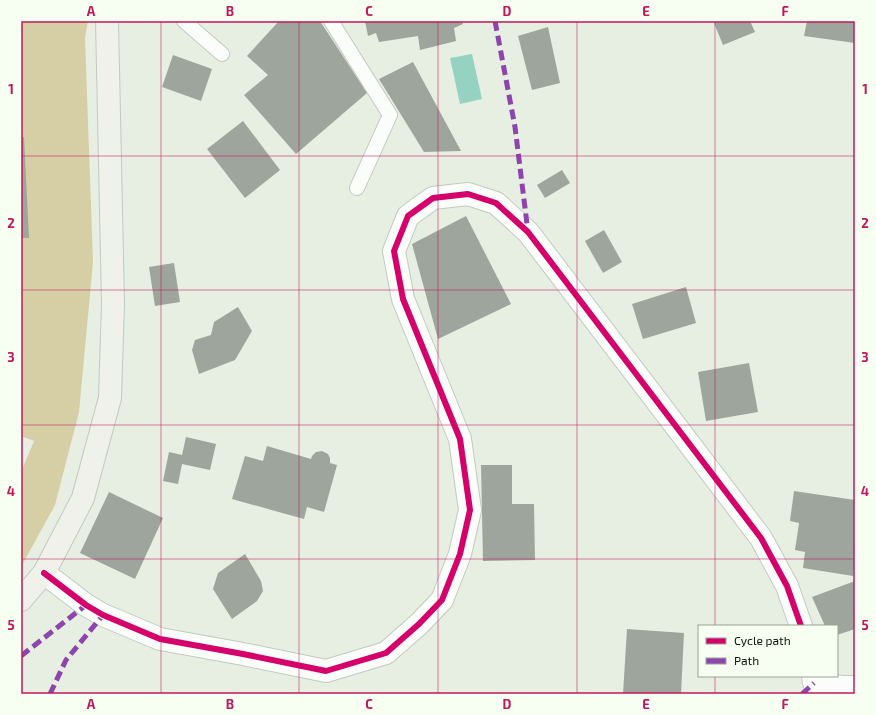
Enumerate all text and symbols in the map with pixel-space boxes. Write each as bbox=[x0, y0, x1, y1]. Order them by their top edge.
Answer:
text: A bbox=[87, 3, 96, 19]
text: B bbox=[226, 3, 234, 19]
text: C bbox=[365, 3, 373, 19]
text: D bbox=[503, 3, 512, 19]
text: E bbox=[642, 3, 650, 19]
text: F bbox=[781, 3, 789, 19]
text: 1 bbox=[8, 81, 14, 97]
text: 1 bbox=[862, 81, 868, 97]
text: 2 bbox=[7, 215, 15, 231]
text: 2 bbox=[861, 215, 869, 231]
text: 3 bbox=[7, 349, 15, 365]
text: 3 bbox=[861, 349, 869, 365]
text: 4 bbox=[7, 483, 15, 499]
text: 4 bbox=[861, 483, 869, 499]
text: 5 bbox=[7, 617, 15, 633]
text: 5 bbox=[861, 617, 869, 633]
legend bbox=[698, 625, 838, 677]
text: Cycle path bbox=[734, 633, 791, 647]
text: Path bbox=[734, 653, 759, 667]
text: A bbox=[87, 696, 96, 712]
text: B bbox=[226, 696, 234, 712]
text: C bbox=[365, 696, 373, 712]
text: D bbox=[503, 696, 512, 712]
text: E bbox=[642, 696, 650, 712]
text: F bbox=[781, 696, 789, 712]

